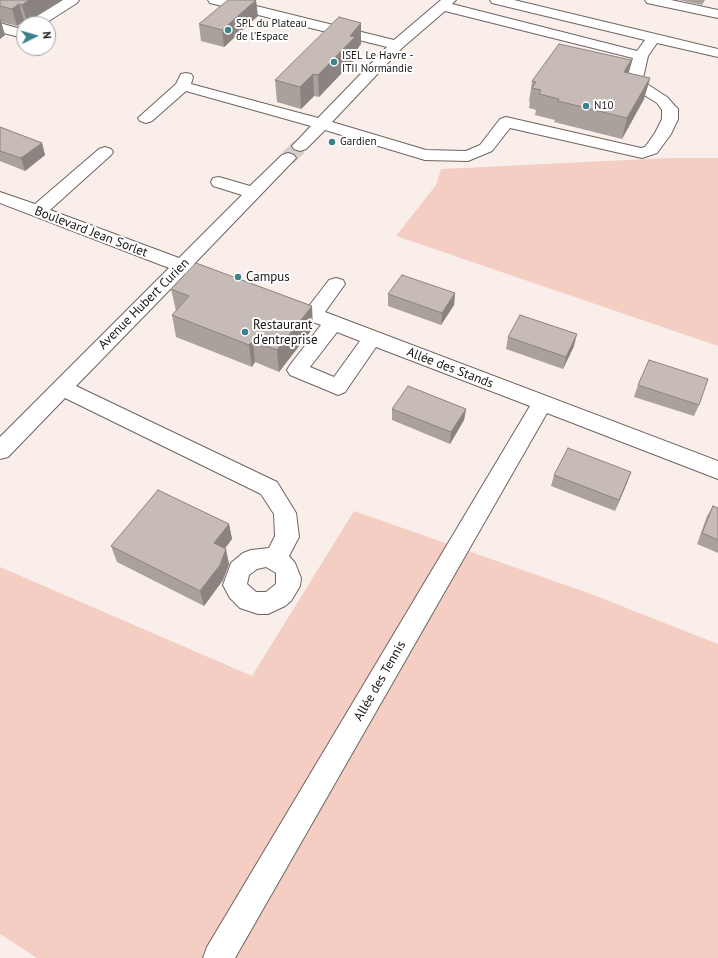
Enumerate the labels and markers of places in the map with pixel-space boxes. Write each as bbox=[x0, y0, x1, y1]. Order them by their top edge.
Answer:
place label: SPL du Plateau de l'Espace bbox=[236, 17, 307, 43]
marker: SPL du Plateau de l'Espace bbox=[223, 25, 233, 35]
place label: ISEL Le Havre - ITII Normandie bbox=[342, 49, 413, 75]
marker: ISEL Le Havre - ITII Normandie bbox=[329, 57, 339, 67]
place label: N10 bbox=[594, 99, 613, 113]
marker: N10 bbox=[581, 101, 591, 111]
place label: Gardien bbox=[340, 135, 376, 149]
marker: Gardien bbox=[327, 137, 337, 147]
place label: Campus bbox=[246, 269, 290, 285]
marker: Campus bbox=[233, 272, 243, 282]
place label: Restaurant d'entreprise bbox=[253, 317, 318, 348]
marker: Restaurant d'entreprise bbox=[240, 327, 250, 337]

